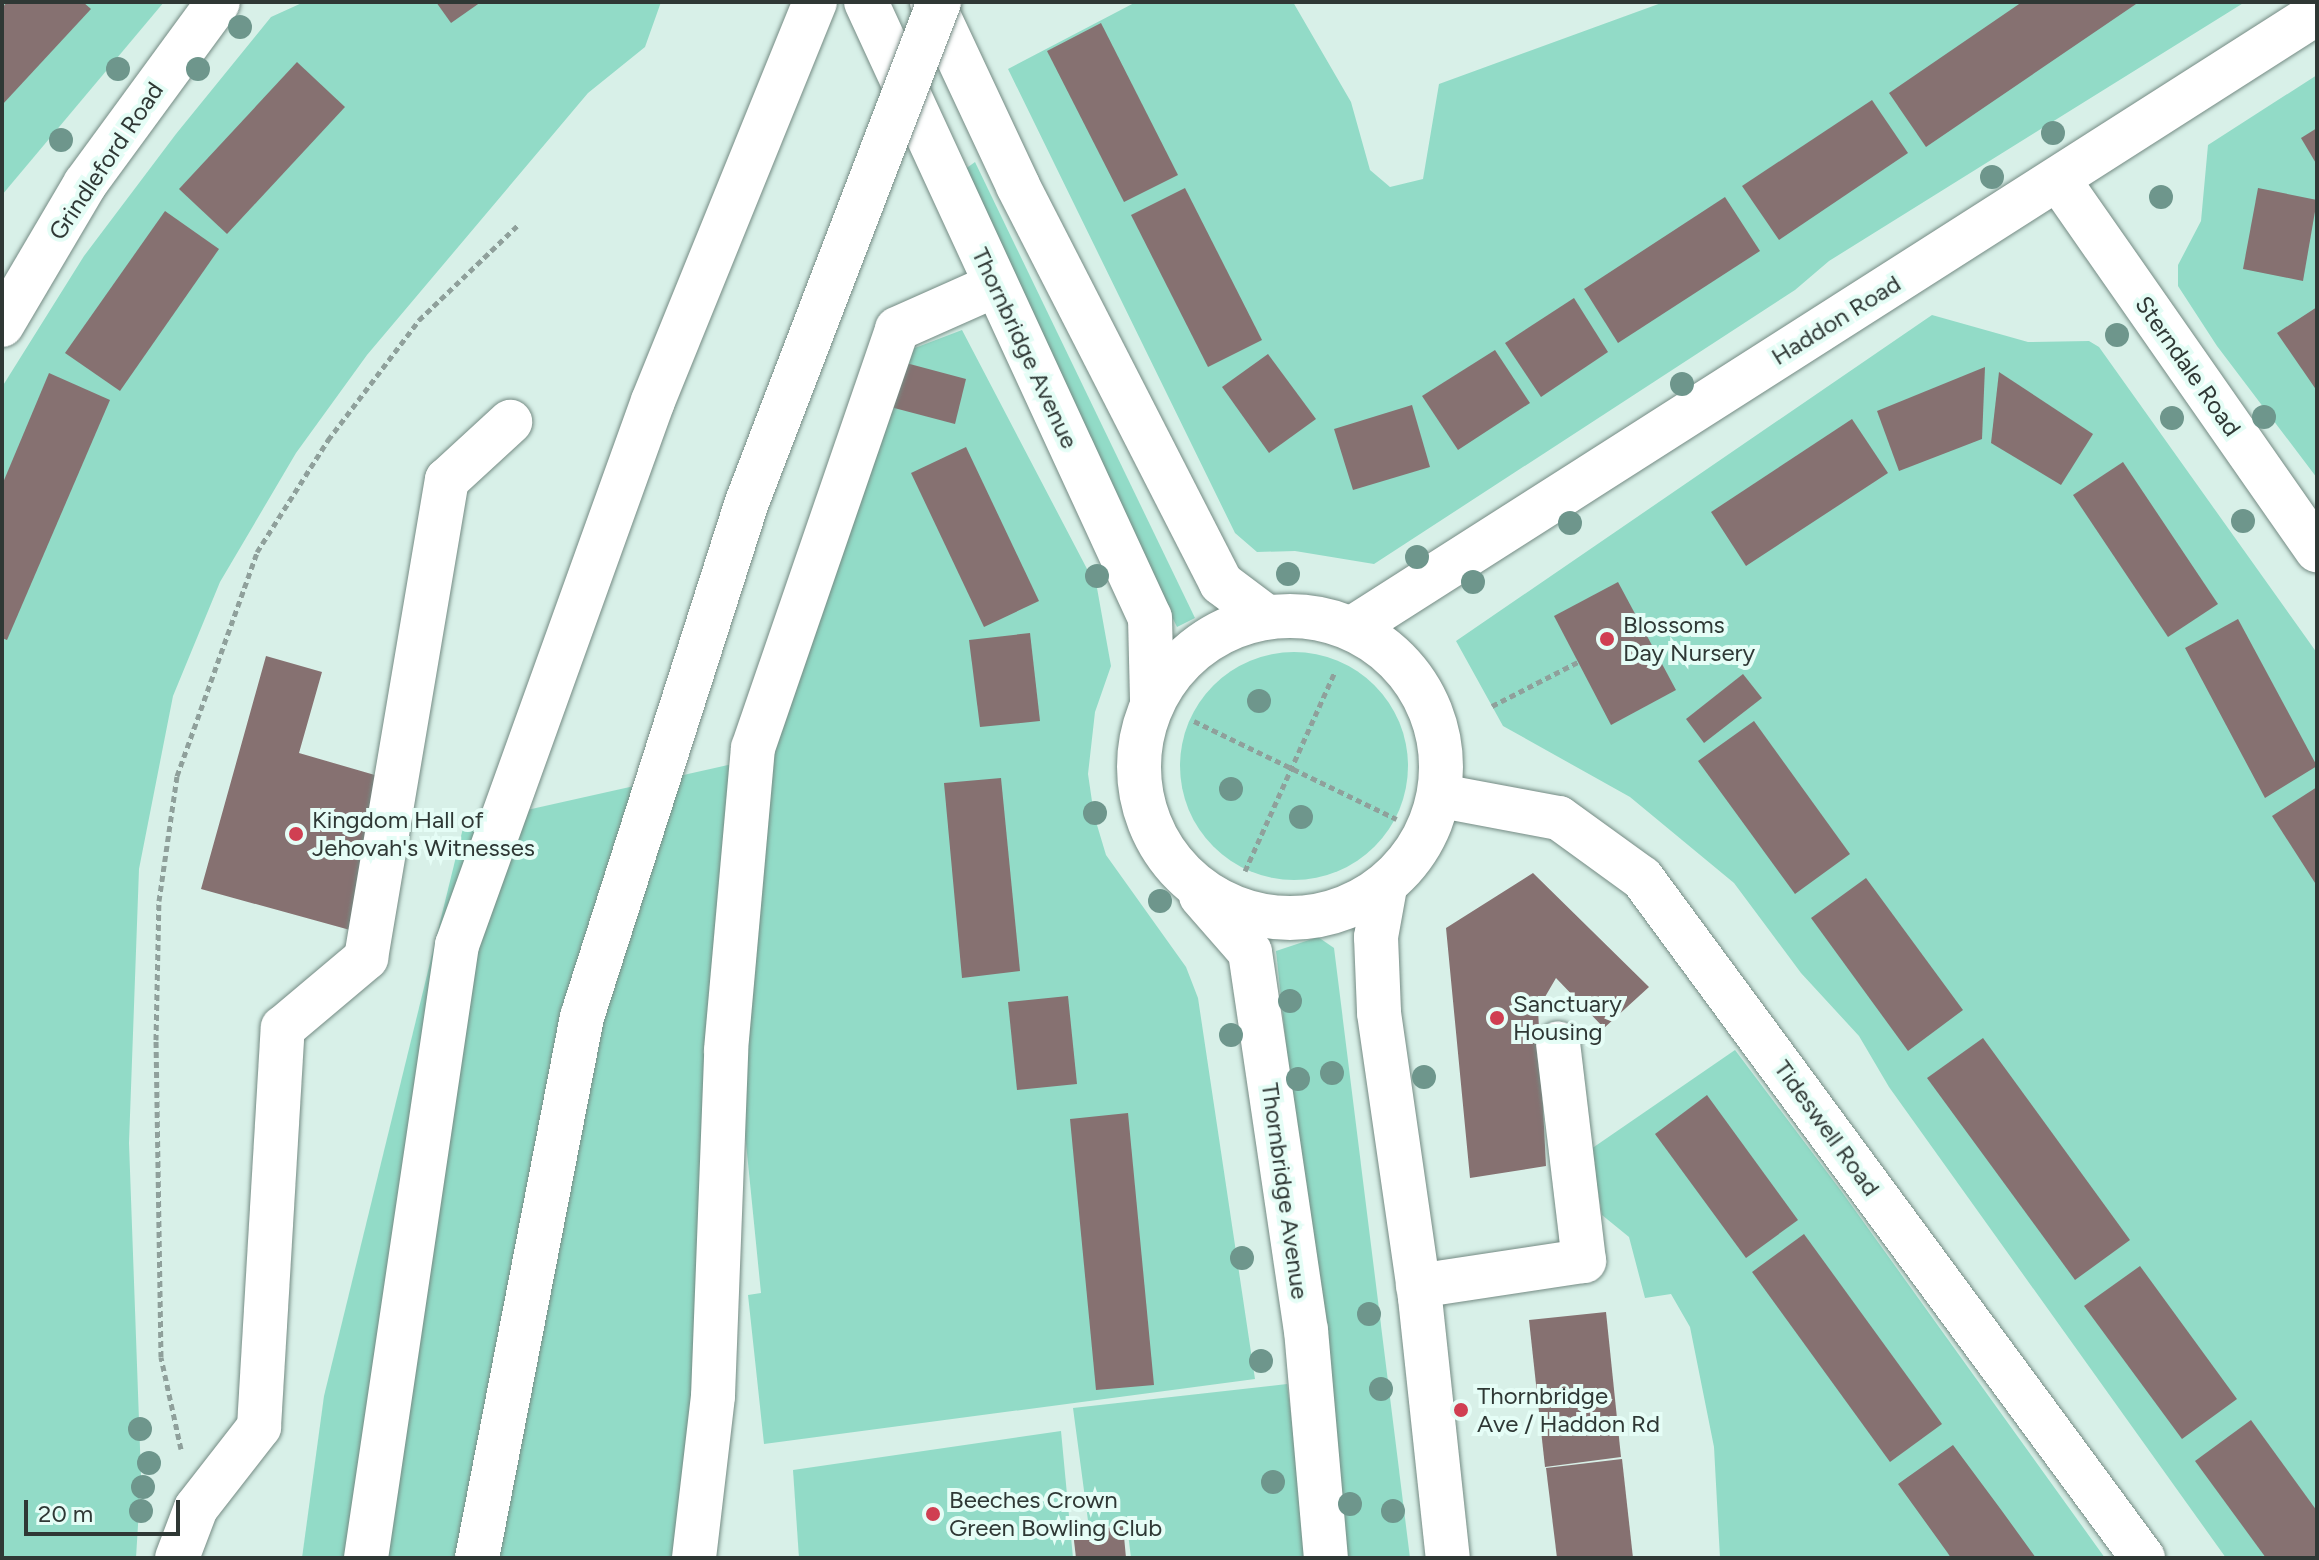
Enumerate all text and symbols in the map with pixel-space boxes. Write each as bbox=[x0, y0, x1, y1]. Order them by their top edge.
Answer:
street label: Grindleford Road bbox=[43, 77, 169, 245]
street label: Thornbridge Avenue bbox=[966, 243, 1084, 453]
street label: Haddon Road bbox=[1766, 269, 1906, 371]
street label: Sterndale Road bbox=[2129, 290, 2247, 442]
place label: Blossoms Day Nursery bbox=[1623, 611, 1755, 667]
marker: Blossoms Day Nursery bbox=[1598, 630, 1616, 648]
place label: Kingdom Hall of Jehovah's Witnesses bbox=[312, 806, 535, 862]
marker: Kingdom Hall of Jehovah's Witnesses bbox=[287, 825, 305, 843]
place label: Sanctuary Housing bbox=[1513, 990, 1622, 1046]
marker: Sanctuary Housing bbox=[1488, 1009, 1506, 1027]
street label: Tideswell Road bbox=[1768, 1055, 1886, 1201]
street label: Thornbridge Avenue bbox=[1256, 1081, 1314, 1301]
place label: Thornbridge Ave / Haddon Rd bbox=[1477, 1382, 1660, 1438]
marker: Thornbridge Ave / Haddon Rd bbox=[1452, 1401, 1470, 1419]
scale bar bbox=[28, 1484, 184, 1534]
place label: Beeches Crown Green Bowling Club bbox=[949, 1486, 1162, 1542]
text: 20 m bbox=[38, 1499, 93, 1528]
marker: Beeches Crown Green Bowling Club bbox=[924, 1505, 942, 1523]

